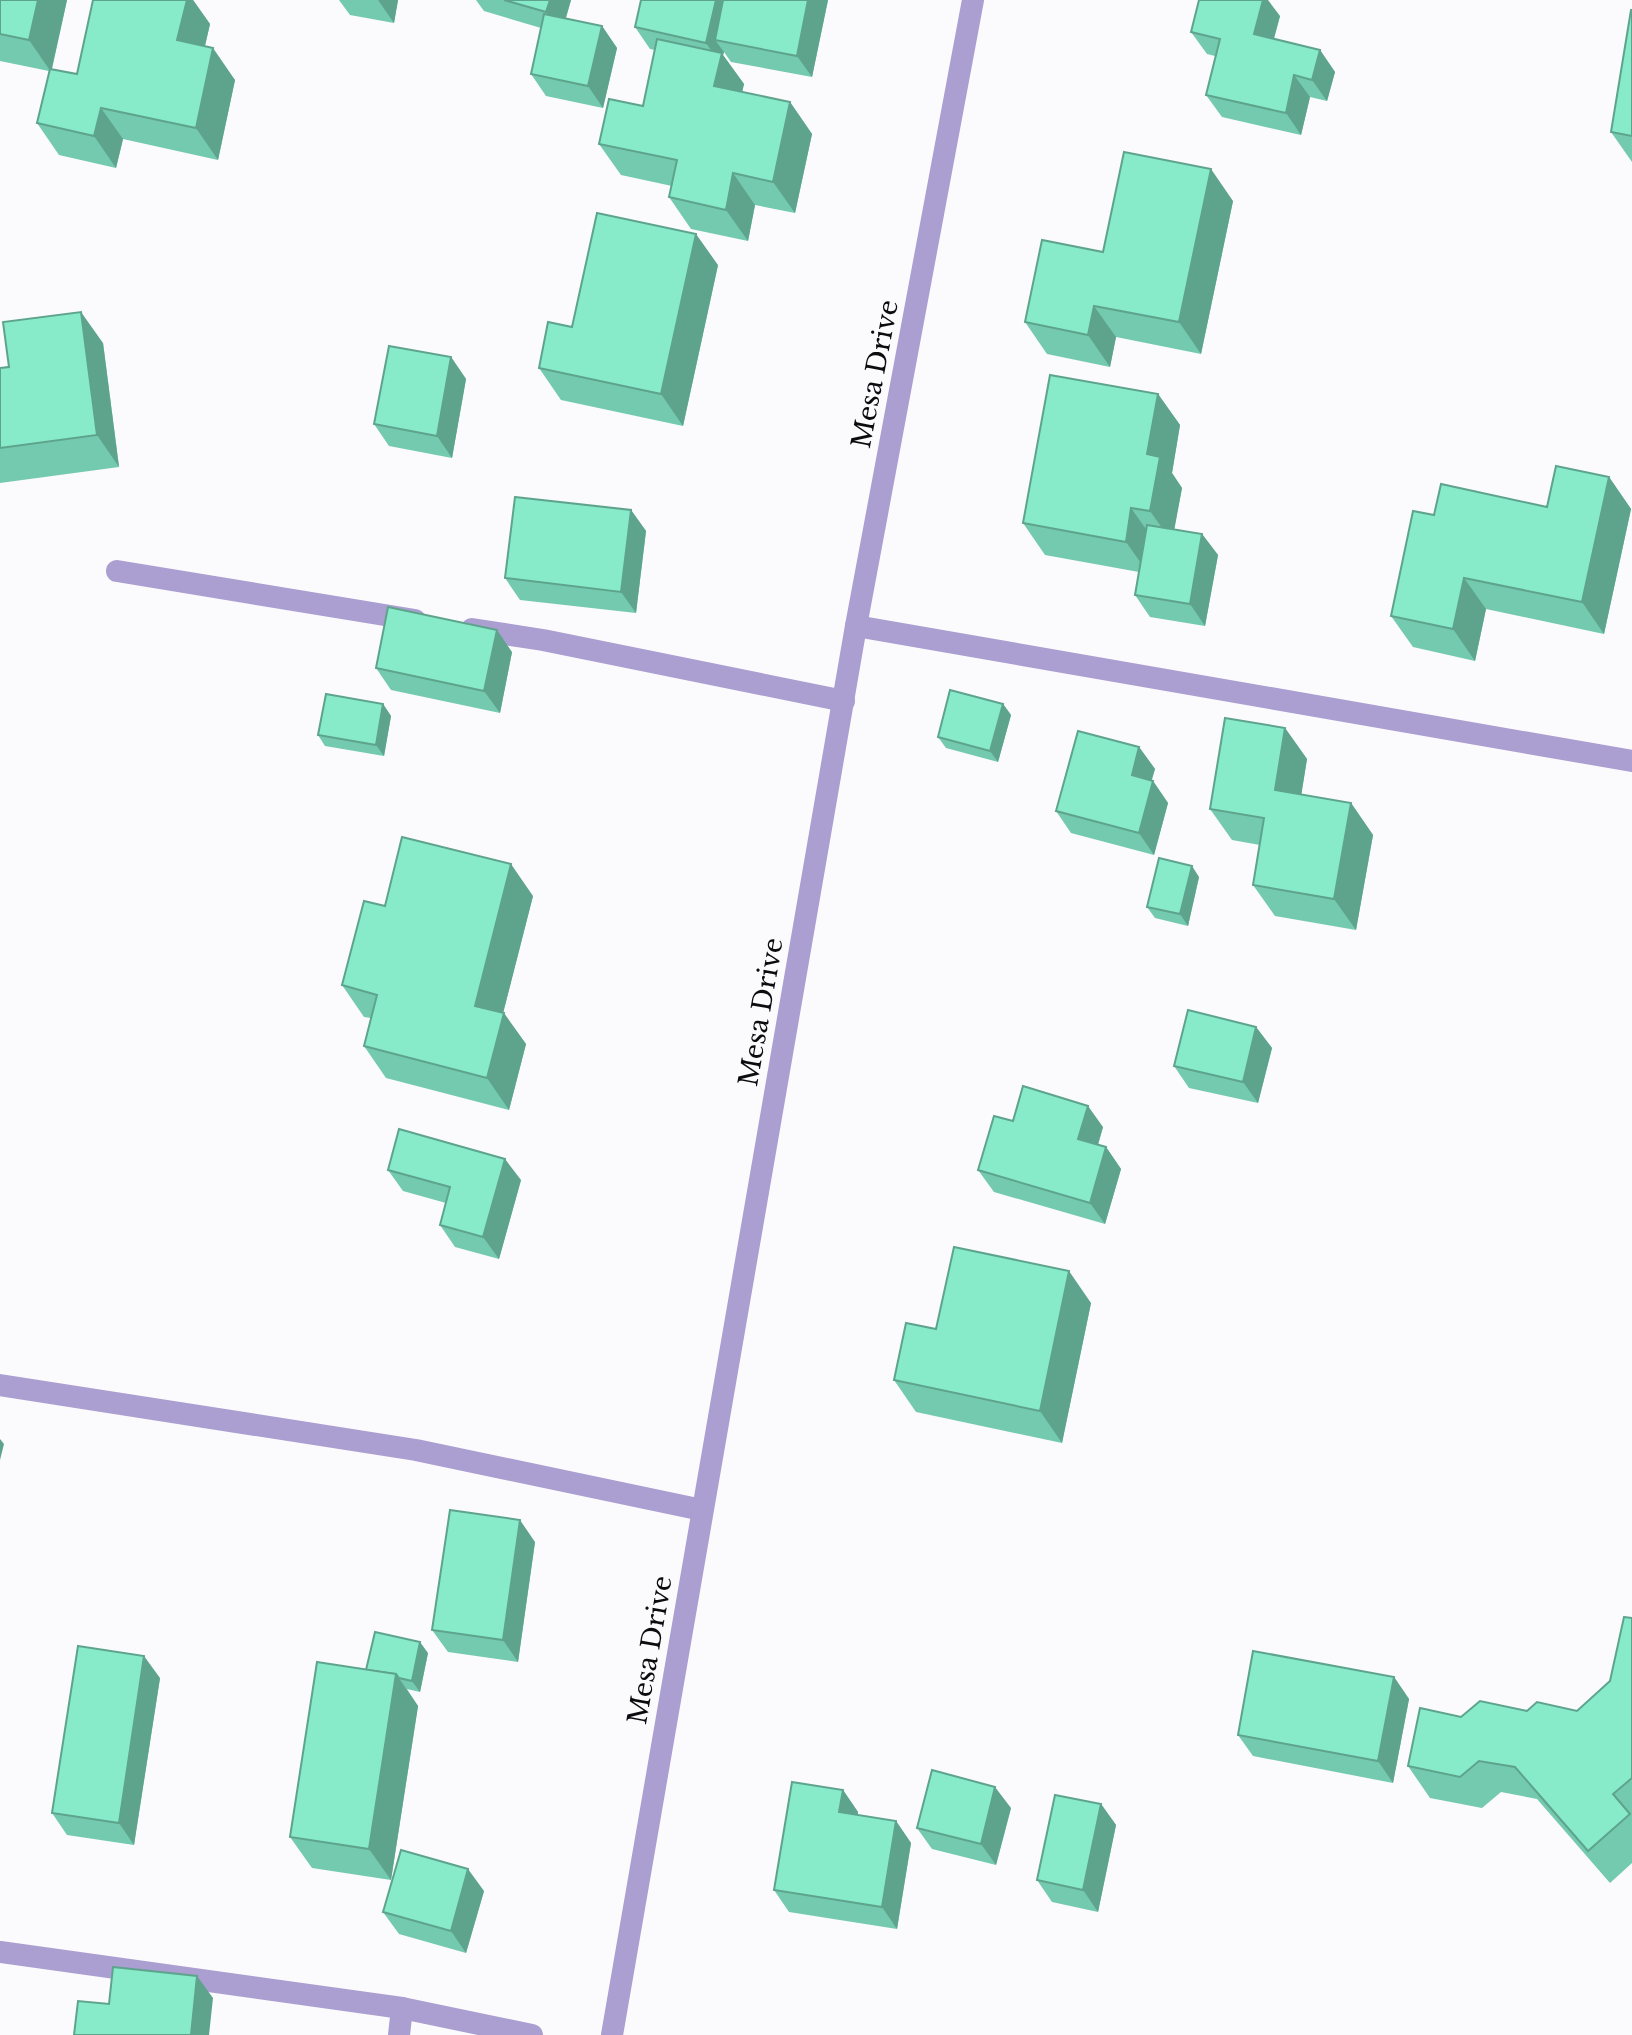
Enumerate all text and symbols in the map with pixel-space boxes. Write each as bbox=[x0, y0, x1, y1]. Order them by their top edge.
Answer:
street label: Mesa Drive bbox=[845, 297, 905, 451]
street label: Mesa Drive bbox=[732, 935, 790, 1089]
street label: Mesa Drive bbox=[621, 1573, 679, 1727]

